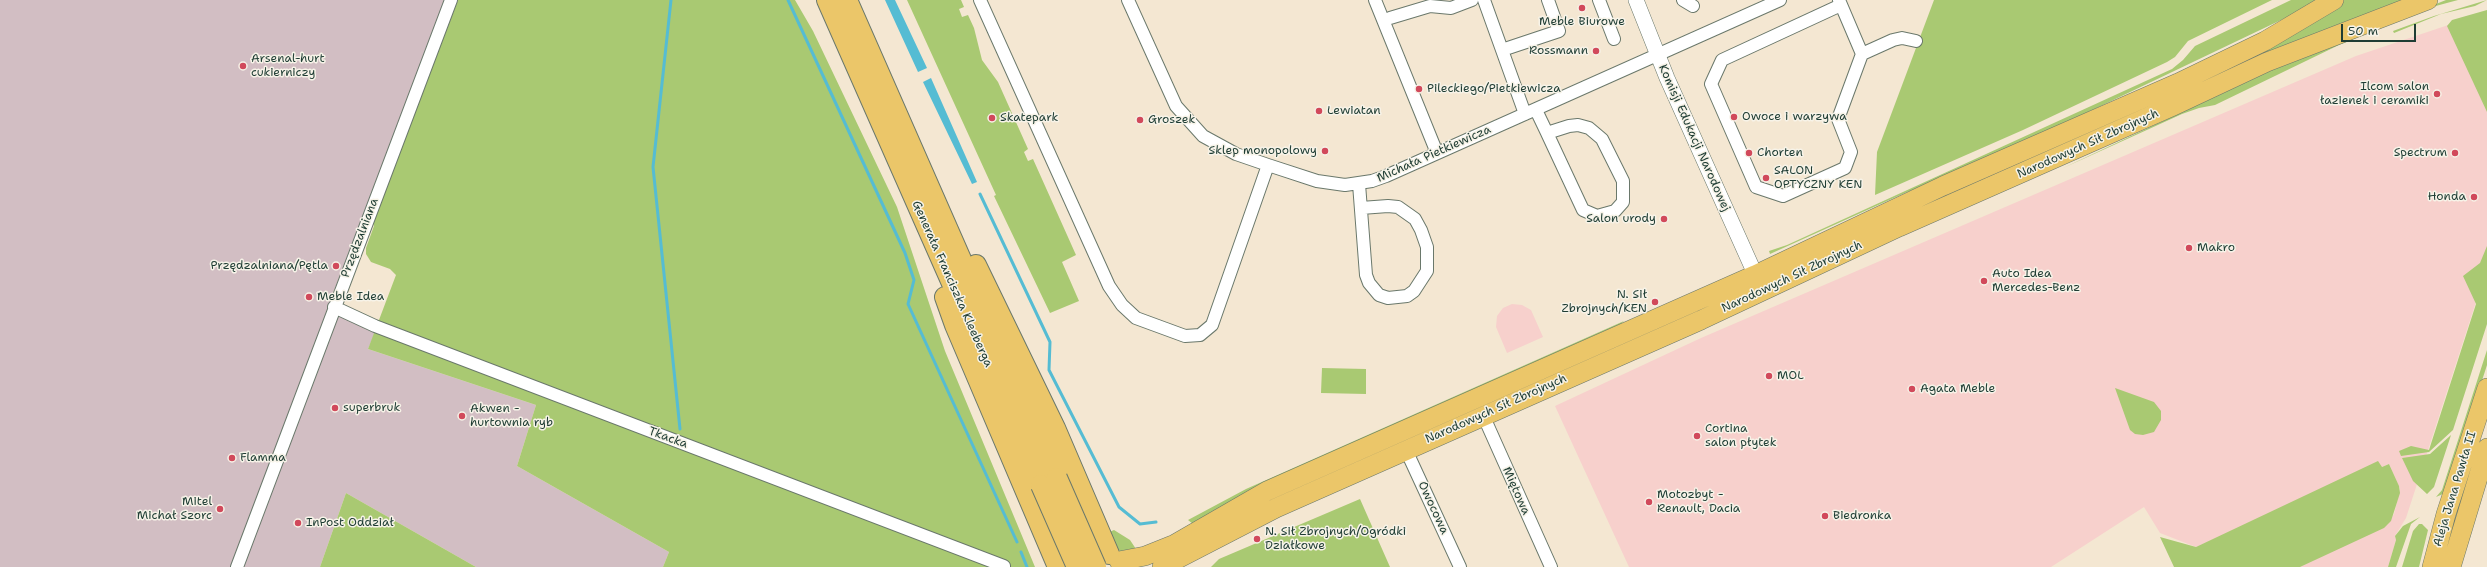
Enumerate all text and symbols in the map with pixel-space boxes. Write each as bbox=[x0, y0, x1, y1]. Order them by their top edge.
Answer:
marker: Meble Biurowe bbox=[1577, 3, 1587, 13]
place label: Meble Biurowe bbox=[1539, 15, 1625, 29]
scale bar bbox=[2343, 16, 2418, 42]
text: 50 m bbox=[2348, 23, 2378, 39]
place label: Rossmann bbox=[1529, 44, 1588, 58]
marker: Rossmann bbox=[1591, 46, 1601, 56]
place label: Arsenal-hurt cukierniczy bbox=[251, 52, 325, 80]
marker: Arsenal-hurt cukierniczy bbox=[238, 61, 248, 71]
street label: Komisji Edukacji Narodowej bbox=[1655, 62, 1733, 214]
place label: Ilcom salon łazienek i ceramiki bbox=[2320, 80, 2429, 108]
place label: Pileckiego/Pietkiewicza bbox=[1427, 82, 1561, 96]
marker: Pileckiego/Pietkiewicza bbox=[1414, 84, 1424, 94]
marker: Ilcom salon łazienek i ceramiki bbox=[2432, 89, 2442, 99]
place label: Lewiatan bbox=[1327, 104, 1381, 118]
marker: Lewiatan bbox=[1314, 106, 1324, 116]
street label: Narodowych Sił Zbrojnych bbox=[2015, 106, 2161, 182]
place label: Owoce i warzywa bbox=[1742, 110, 1847, 124]
place label: Skatepark bbox=[1000, 111, 1058, 125]
marker: Owoce i warzywa bbox=[1729, 112, 1739, 122]
marker: Skatepark bbox=[987, 113, 997, 123]
place label: Groszek bbox=[1148, 113, 1195, 127]
marker: Groszek bbox=[1135, 115, 1145, 125]
street label: Michała Pietkiewicza bbox=[1375, 122, 1493, 186]
place label: Sklep monopolowy bbox=[1209, 144, 1317, 158]
marker: Sklep monopolowy bbox=[1320, 146, 1330, 156]
place label: Chorten bbox=[1757, 146, 1803, 160]
place label: Spectrum bbox=[2394, 146, 2447, 160]
marker: Chorten bbox=[1744, 148, 1754, 158]
marker: Spectrum bbox=[2450, 148, 2460, 158]
place label: SALON OPTYCZNY KEN bbox=[1774, 164, 1862, 192]
marker: SALON OPTYCZNY KEN bbox=[1761, 173, 1771, 183]
place label: Honda bbox=[2428, 190, 2466, 204]
marker: Honda bbox=[2469, 192, 2479, 202]
street label: Przędzalniana bbox=[338, 196, 382, 280]
street label: Generała Franciszka Kleeberga bbox=[909, 198, 995, 370]
place label: Salon urody bbox=[1586, 212, 1656, 226]
marker: Salon urody bbox=[1659, 214, 1669, 224]
street label: Narodowych Sił Zbrojnych bbox=[1719, 238, 1865, 316]
place label: Makro bbox=[2197, 241, 2235, 255]
marker: Makro bbox=[2184, 243, 2194, 253]
place label: Przędzalniana/Pętla bbox=[211, 259, 328, 273]
marker: Przędzalniana/Pętla bbox=[331, 261, 341, 271]
place label: Auto Idea Mercedes-Benz bbox=[1992, 267, 2080, 295]
marker: Auto Idea Mercedes-Benz bbox=[1979, 276, 1989, 286]
place label: N. Sił Zbrojnych/KEN bbox=[1562, 288, 1647, 316]
place label: Meble Idea bbox=[317, 290, 384, 304]
marker: Meble Idea bbox=[304, 292, 314, 302]
marker: N. Sił Zbrojnych/KEN bbox=[1650, 297, 1660, 307]
place label: MOL bbox=[1777, 369, 1804, 383]
street label: Narodowych Sił Zbrojnych bbox=[1423, 371, 1569, 447]
marker: MOL bbox=[1764, 371, 1774, 381]
place label: Agata Meble bbox=[1920, 382, 1995, 396]
marker: Agata Meble bbox=[1907, 384, 1917, 394]
place label: superbruk bbox=[343, 401, 400, 415]
place label: Akwen - hurtownia ryb bbox=[470, 402, 553, 430]
marker: superbruk bbox=[330, 403, 340, 413]
marker: Akwen - hurtownia ryb bbox=[457, 411, 467, 421]
place label: Cortina salon płytek bbox=[1705, 422, 1777, 450]
street label: Tkacka bbox=[646, 424, 690, 452]
street label: Aleja Jana Pawła II bbox=[2431, 429, 2479, 549]
marker: Cortina salon płytek bbox=[1692, 431, 1702, 441]
place label: Flamma bbox=[240, 451, 286, 465]
marker: Flamma bbox=[227, 453, 237, 463]
street label: Miętowa bbox=[1499, 465, 1533, 517]
street label: Owocowa bbox=[1414, 479, 1452, 537]
place label: Motozbyt - Renault, Dacia bbox=[1657, 488, 1740, 516]
place label: Mitel Michał Szorc bbox=[137, 495, 212, 523]
marker: Motozbyt - Renault, Dacia bbox=[1644, 497, 1654, 507]
marker: Mitel Michał Szorc bbox=[215, 504, 225, 514]
place label: Biedronka bbox=[1833, 509, 1891, 523]
marker: Biedronka bbox=[1820, 511, 1830, 521]
place label: InPost Oddział bbox=[306, 516, 394, 530]
marker: InPost Oddział bbox=[293, 518, 303, 528]
place label: N. Sił Zbrojnych/Ogródki Działkowe bbox=[1265, 525, 1406, 553]
marker: N. Sił Zbrojnych/Ogródki Działkowe bbox=[1252, 534, 1262, 544]

